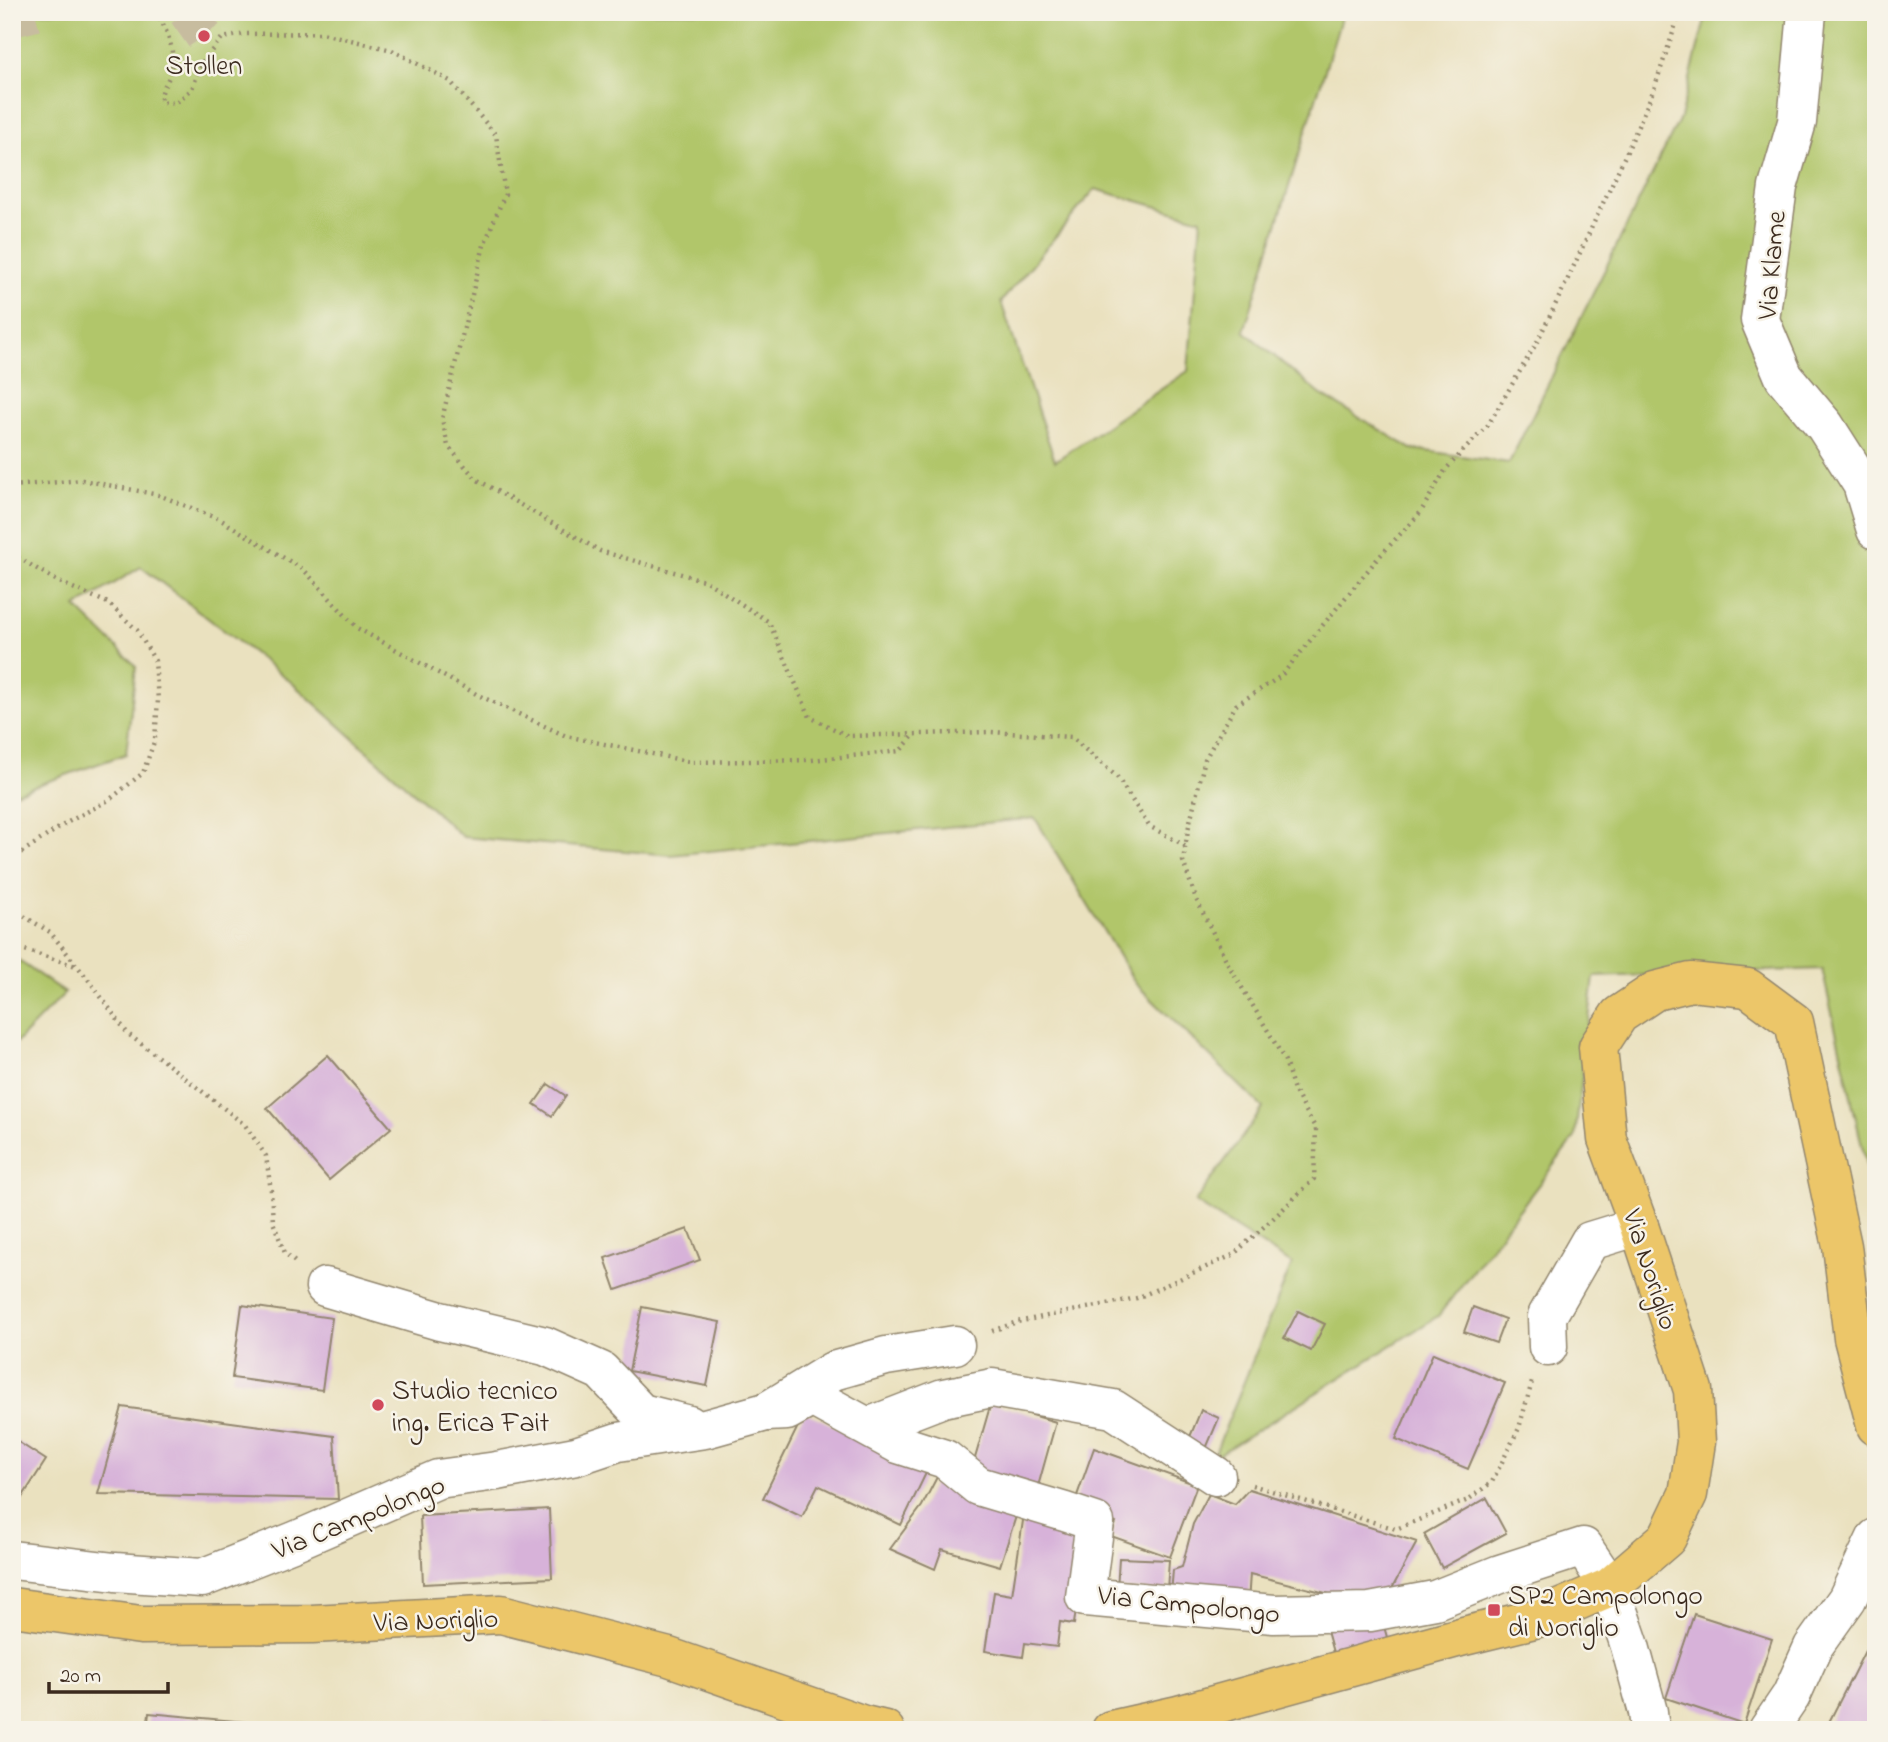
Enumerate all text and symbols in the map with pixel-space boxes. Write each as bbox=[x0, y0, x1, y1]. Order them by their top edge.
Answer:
marker: Stollen bbox=[196, 28, 212, 44]
place label: Stollen bbox=[166, 47, 242, 88]
street label: Via Klame bbox=[1748, 209, 1799, 323]
street label: Via Noriglio bbox=[1610, 1204, 1687, 1336]
place label: Studio tecnico ing. Erica Fait bbox=[392, 1372, 558, 1445]
marker: Studio tecnico ing. Erica Fait bbox=[370, 1397, 386, 1413]
street label: Via Campolongo bbox=[266, 1466, 452, 1573]
street label: Via Campolongo bbox=[1094, 1576, 1282, 1636]
place label: SP2 Campolongo di Noriglio bbox=[1508, 1577, 1703, 1650]
street label: Via Noriglio bbox=[372, 1600, 499, 1645]
marker: SP2 Campolongo di Noriglio bbox=[1486, 1602, 1502, 1618]
scale bar bbox=[49, 1651, 168, 1695]
text: 20 m bbox=[60, 1662, 101, 1692]

